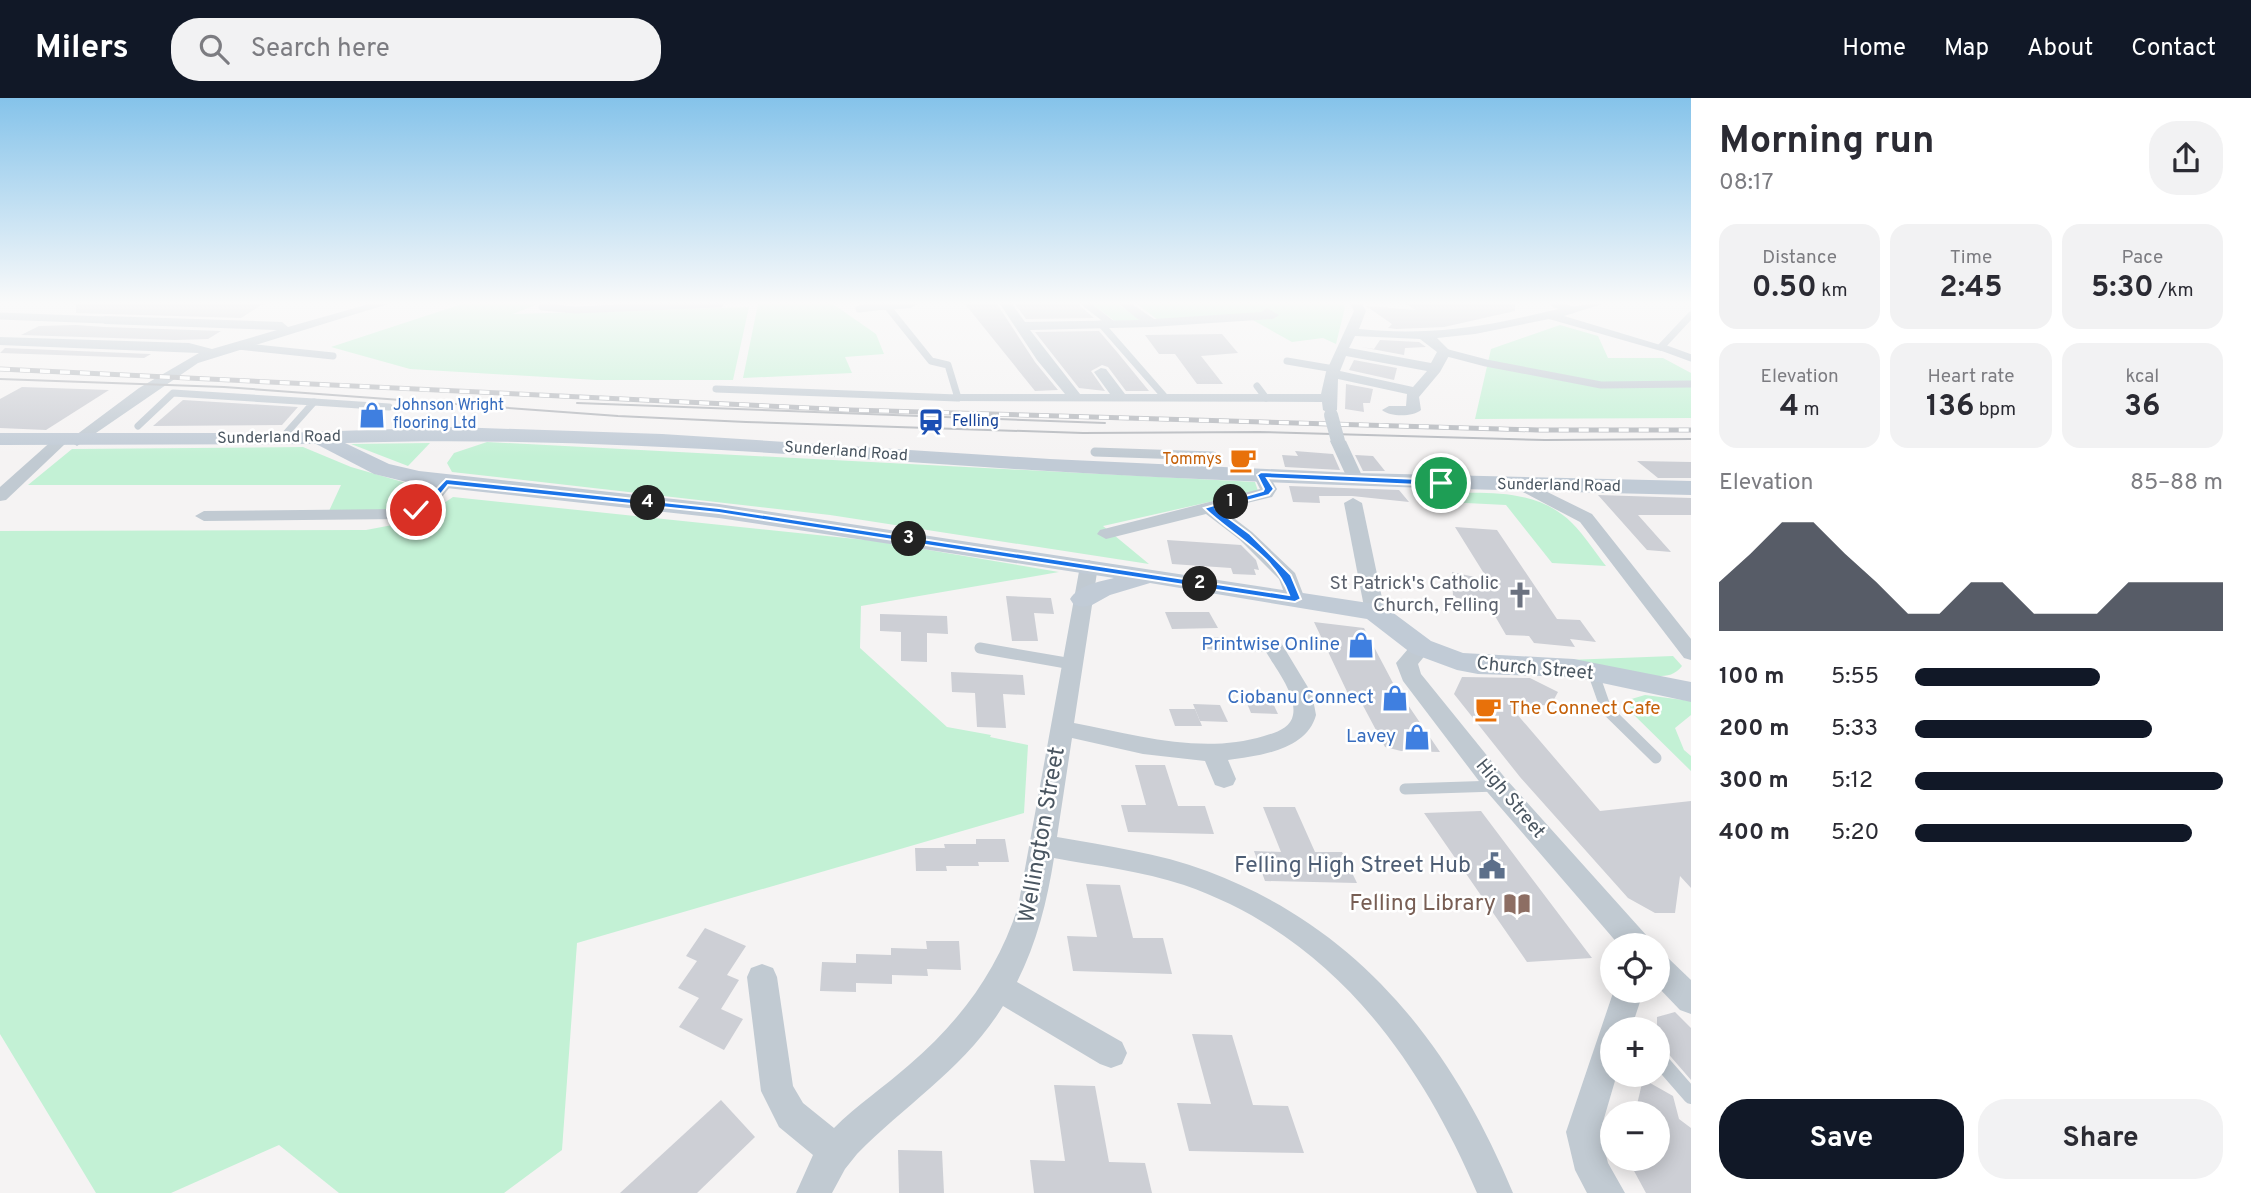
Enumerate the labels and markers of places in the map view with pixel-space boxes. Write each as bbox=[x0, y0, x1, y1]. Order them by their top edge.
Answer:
place label: Johnson Wright flooring Ltd bbox=[393, 396, 504, 434]
shop icon: Johnson Wright flooring Ltd bbox=[357, 400, 387, 430]
station icon: Felling bbox=[916, 407, 946, 437]
place label: Felling bbox=[952, 412, 999, 432]
cafe icon: Tommys bbox=[1228, 445, 1258, 475]
place label: Tommys bbox=[1162, 450, 1222, 470]
pin bbox=[1411, 453, 1471, 513]
pin bbox=[386, 480, 446, 540]
pin: 1 bbox=[1214, 484, 1248, 520]
pin: 4 bbox=[630, 486, 666, 520]
pin: 3 bbox=[892, 522, 926, 556]
pin: 2 bbox=[1182, 566, 1218, 602]
place label: St Patrick's Catholic Church, Felling bbox=[1330, 572, 1499, 618]
church icon: St Patrick's Catholic Church, Felling bbox=[1505, 580, 1535, 610]
shop icon: Printwise Online bbox=[1346, 630, 1376, 660]
place label: Printwise Online bbox=[1201, 633, 1340, 657]
shop icon: Ciobanu Connect bbox=[1380, 683, 1410, 713]
place label: Ciobanu Connect bbox=[1227, 686, 1374, 710]
cafe icon: The Connect Cafe bbox=[1473, 694, 1503, 724]
place label: The Connect Cafe bbox=[1509, 697, 1660, 721]
shop icon: Lavey bbox=[1402, 722, 1432, 752]
place label: Lavey bbox=[1346, 725, 1396, 749]
public building icon: Felling High Street Hub bbox=[1477, 851, 1507, 881]
place label: Felling High Street Hub bbox=[1234, 852, 1471, 881]
library icon: Felling Library bbox=[1502, 889, 1532, 919]
place label: Felling Library bbox=[1349, 890, 1496, 919]

